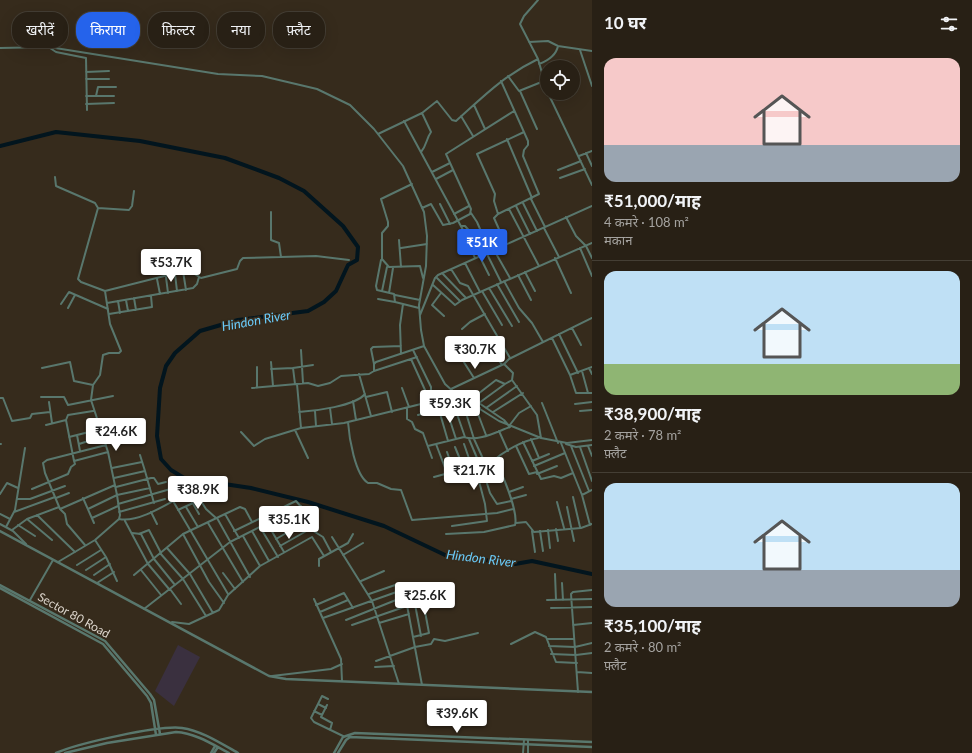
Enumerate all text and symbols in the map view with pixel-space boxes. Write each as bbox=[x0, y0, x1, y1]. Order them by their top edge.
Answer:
chip: खरीदें bbox=[12, 12, 68, 48]
chip: किराया bbox=[76, 12, 140, 48]
chip: फ़िल्टर bbox=[148, 12, 209, 48]
chip: नया bbox=[217, 12, 265, 48]
chip: फ़्लैट bbox=[273, 12, 325, 48]
text: 10 घर bbox=[604, 12, 646, 33]
icon: filters bbox=[938, 13, 960, 35]
map controls bbox=[540, 60, 580, 100]
button: locate bbox=[540, 60, 580, 100]
icon: home bbox=[746, 84, 818, 156]
text: ₹51,000/माह bbox=[604, 190, 701, 211]
text: 4 कमरे · 108 m² bbox=[604, 214, 689, 230]
pin: ₹51K bbox=[458, 229, 506, 263]
text: मकान bbox=[604, 232, 632, 248]
text: ₹51K bbox=[466, 234, 498, 250]
pin: ₹53.7K bbox=[138, 249, 204, 283]
text: ₹53.7K bbox=[150, 254, 192, 270]
icon: home bbox=[746, 297, 818, 369]
water label: Hindon River bbox=[220, 306, 292, 334]
pin: ₹30.7K bbox=[442, 336, 508, 370]
text: ₹30.7K bbox=[454, 341, 496, 357]
pin: ₹59.3K bbox=[417, 390, 483, 424]
text: ₹59.3K bbox=[429, 395, 471, 411]
text: ₹38,900/माह bbox=[604, 403, 701, 424]
pin: ₹24.6K bbox=[83, 418, 149, 452]
text: ₹24.6K bbox=[95, 423, 137, 439]
text: 2 कमरे · 78 m² bbox=[604, 427, 681, 443]
text: फ़्लैट bbox=[604, 445, 627, 461]
pin: ₹21.7K bbox=[441, 457, 507, 491]
text: ₹21.7K bbox=[453, 462, 495, 478]
pin: ₹38.9K bbox=[165, 476, 231, 510]
text: ₹38.9K bbox=[177, 481, 219, 497]
pin: ₹35.1K bbox=[256, 506, 322, 540]
icon: home bbox=[746, 509, 818, 581]
text: ₹35.1K bbox=[268, 511, 310, 527]
water label: Hindon River bbox=[445, 546, 517, 570]
pin: ₹25.6K bbox=[392, 582, 458, 616]
text: ₹25.6K bbox=[404, 587, 446, 603]
street label: Sector 80 Road bbox=[35, 589, 113, 641]
text: ₹35,100/माह bbox=[604, 615, 701, 636]
text: 2 कमरे · 80 m² bbox=[604, 639, 681, 655]
text: फ़्लैट bbox=[604, 657, 627, 673]
pin: ₹39.6K bbox=[424, 700, 490, 734]
text: ₹39.6K bbox=[436, 705, 478, 721]

